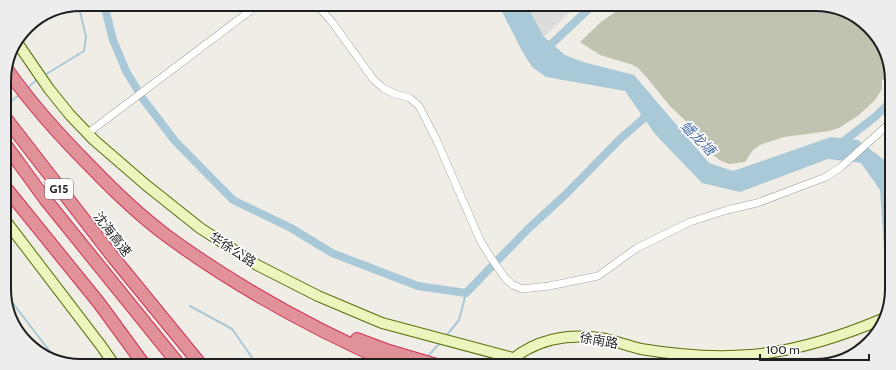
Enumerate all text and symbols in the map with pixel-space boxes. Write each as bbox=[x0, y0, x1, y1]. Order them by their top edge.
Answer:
water label: 蟠龙塘 bbox=[677, 117, 721, 161]
road number: G15 bbox=[45, 179, 73, 199]
street label: 沈海高速 bbox=[91, 209, 135, 259]
street label: 华徐公路 bbox=[207, 228, 259, 270]
street label: 徐南路 bbox=[578, 329, 620, 351]
scale bar bbox=[760, 336, 869, 362]
text: 100 m bbox=[766, 342, 800, 357]

